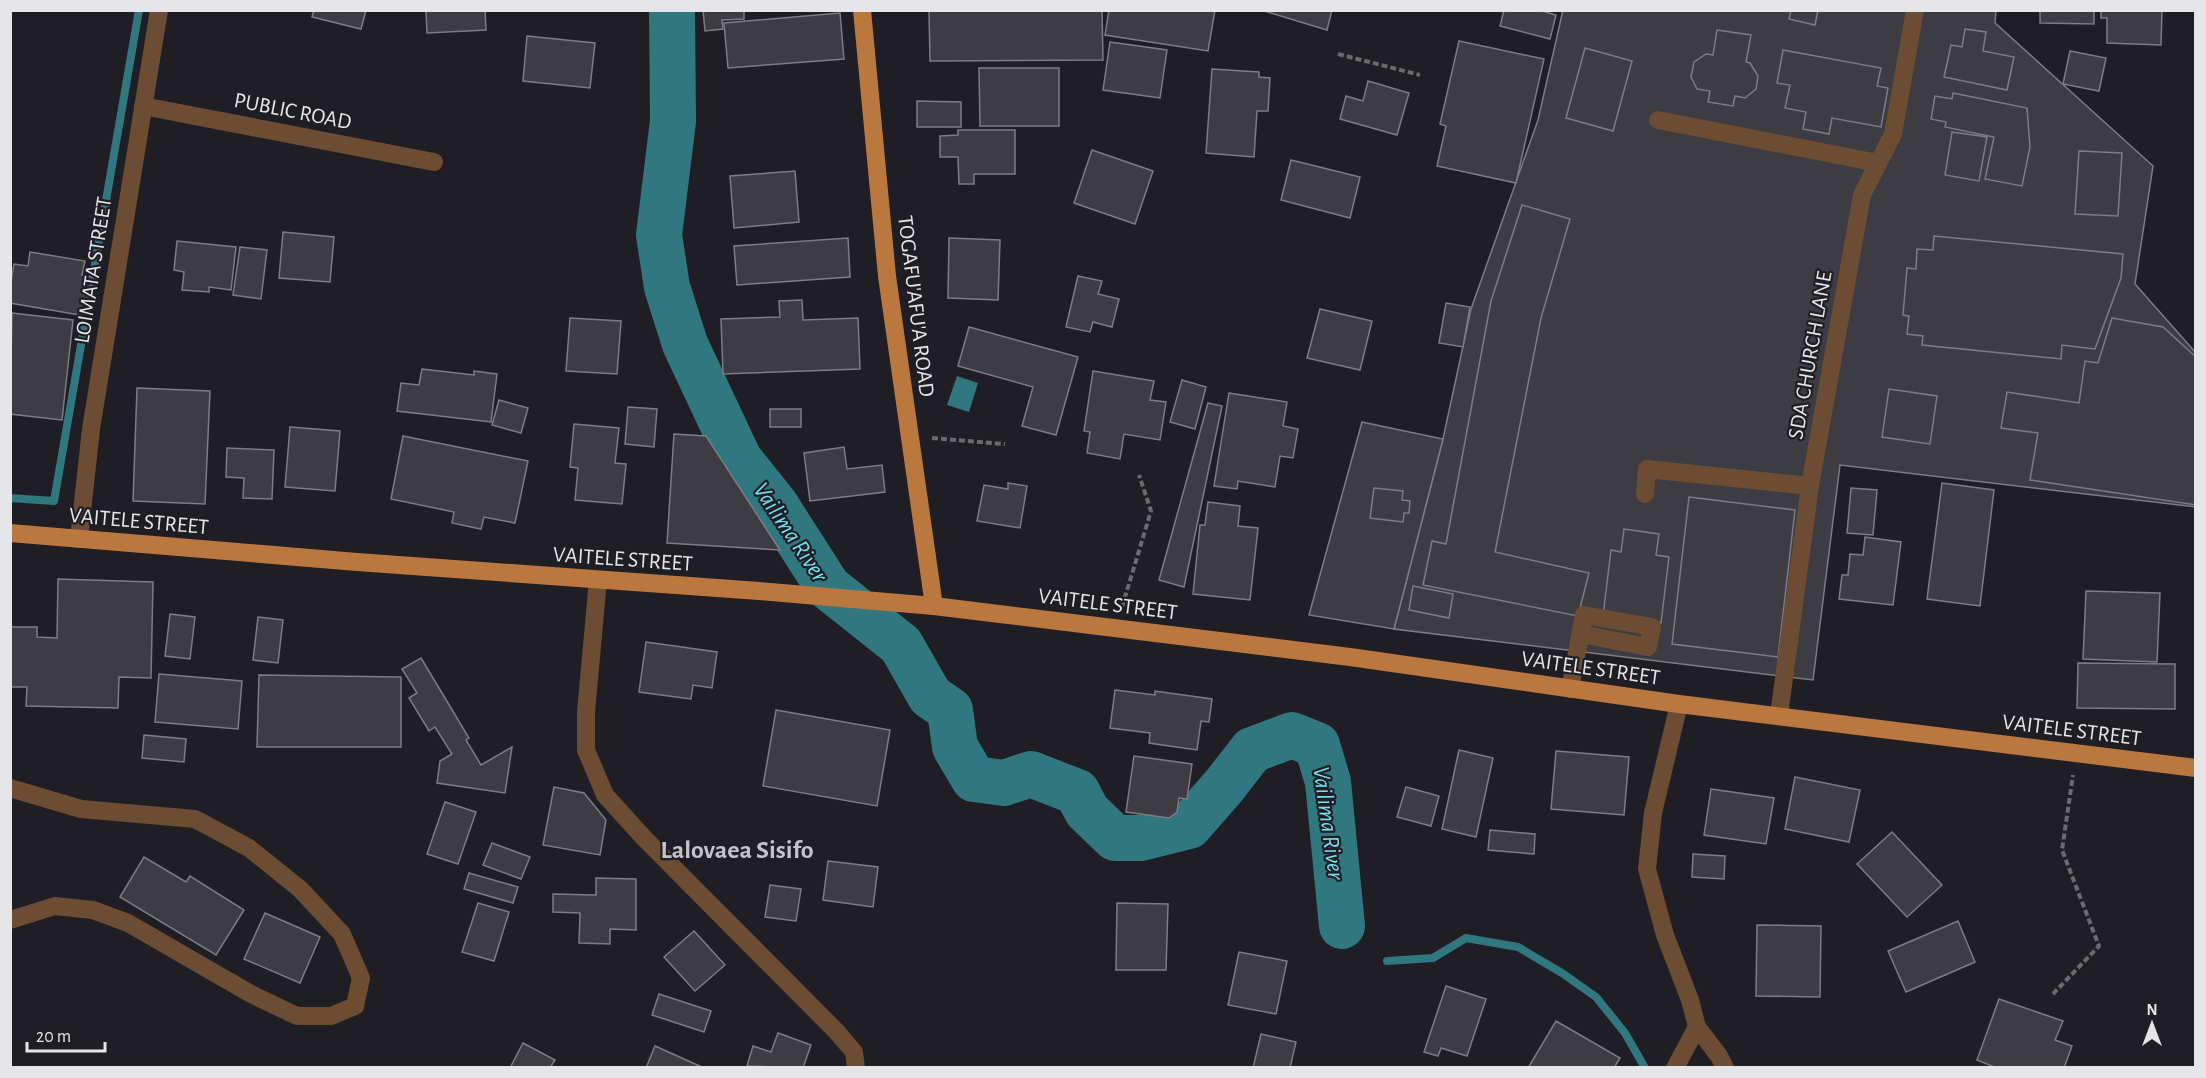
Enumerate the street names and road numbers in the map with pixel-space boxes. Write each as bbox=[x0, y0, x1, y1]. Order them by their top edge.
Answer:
street label: PUBLIC ROAD bbox=[232, 89, 353, 133]
street label: LOIMATA STREET bbox=[71, 195, 115, 345]
street label: TOGAFU'AFU'A ROAD bbox=[894, 214, 938, 398]
street label: SDA CHURCH LANE bbox=[1784, 269, 1836, 441]
street label: VAITELE STREET bbox=[68, 504, 210, 538]
street label: VAITELE STREET bbox=[552, 543, 694, 575]
street label: VAITELE STREET bbox=[1037, 585, 1179, 623]
street label: VAITELE STREET bbox=[1520, 647, 1662, 689]
street label: VAITELE STREET bbox=[2001, 711, 2143, 749]

